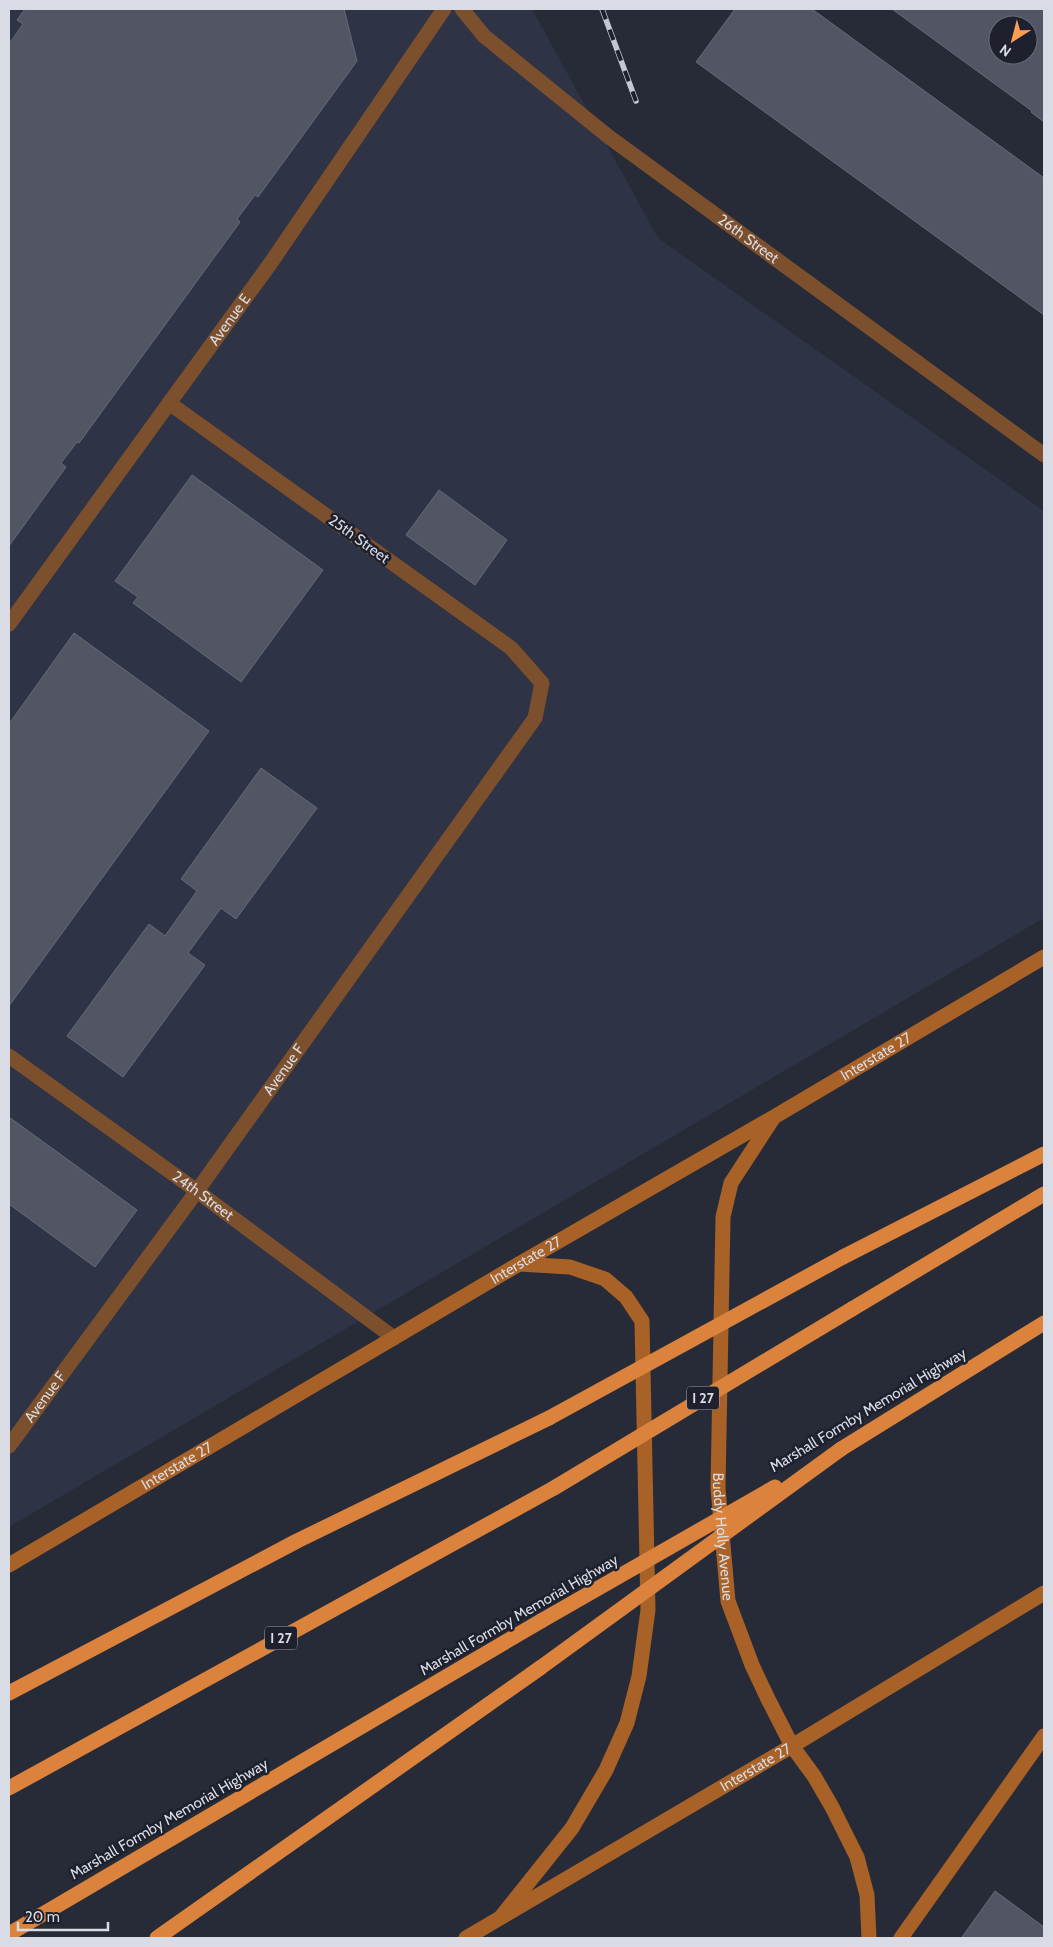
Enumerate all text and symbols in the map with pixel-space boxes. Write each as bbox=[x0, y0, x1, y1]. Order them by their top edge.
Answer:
north arrow bbox=[988, 15, 1038, 65]
text: N bbox=[996, 40, 1015, 61]
street label: 26th Street bbox=[714, 210, 782, 267]
street label: Avenue E bbox=[205, 290, 254, 349]
street label: 25th Street bbox=[325, 511, 393, 567]
street label: Interstate 27 bbox=[837, 1028, 915, 1085]
street label: Avenue F bbox=[259, 1040, 308, 1099]
street label: 24th Street bbox=[169, 1167, 237, 1224]
street label: Interstate 27 bbox=[487, 1232, 565, 1288]
street label: Marshall Formby Memorial Highway bbox=[767, 1344, 970, 1476]
street label: Avenue F bbox=[20, 1368, 70, 1426]
road number: I 27 bbox=[687, 1386, 719, 1410]
street label: Interstate 27 bbox=[138, 1438, 216, 1494]
street label: Buddy Holly Avenue bbox=[709, 1472, 737, 1602]
street label: Marshall Formby Memorial Highway bbox=[417, 1550, 622, 1679]
road number: I 27 bbox=[265, 1626, 297, 1650]
street label: Interstate 27 bbox=[717, 1739, 795, 1795]
street label: Marshall Formby Memorial Highway bbox=[67, 1754, 272, 1883]
scale bar bbox=[18, 1900, 108, 1932]
text: 20 m bbox=[25, 1908, 60, 1926]

